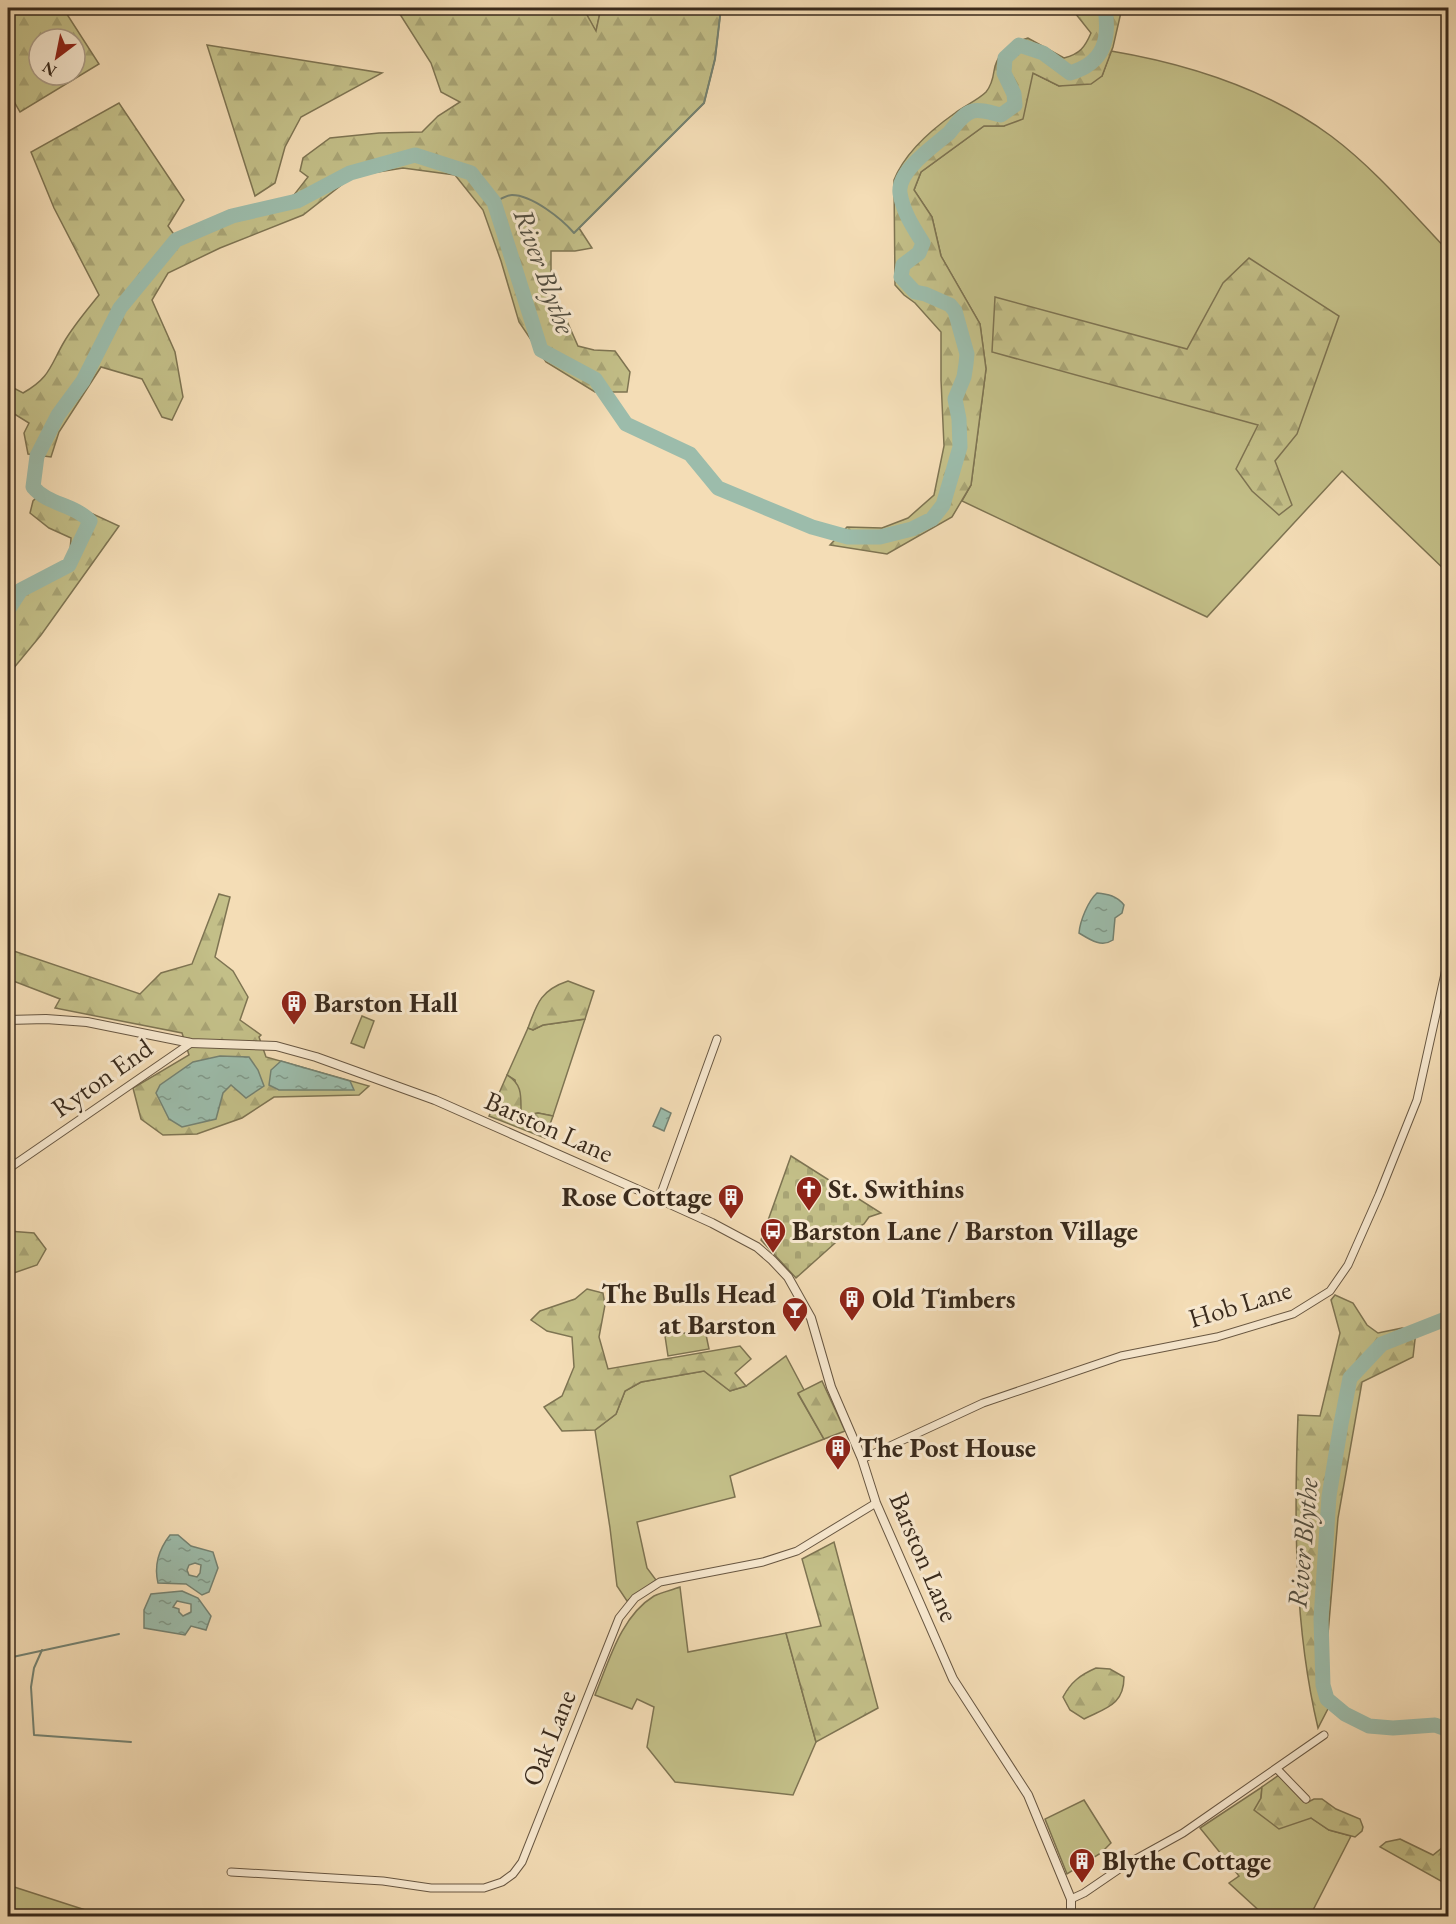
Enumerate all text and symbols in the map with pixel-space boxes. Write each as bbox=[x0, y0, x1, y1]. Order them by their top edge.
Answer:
north arrow bbox=[27, 27, 87, 87]
text: N bbox=[38, 57, 60, 82]
water label: River Blythe bbox=[506, 203, 584, 339]
place label: Barston Hall bbox=[314, 985, 458, 1020]
building icon: Barston Hall bbox=[279, 988, 309, 1026]
street label: Ryton End bbox=[44, 1030, 159, 1125]
street label: Barston Lane bbox=[479, 1083, 619, 1170]
place label: St. Swithins bbox=[828, 1171, 964, 1206]
church icon: St. Swithins bbox=[794, 1174, 824, 1212]
place label: Rose Cottage bbox=[561, 1179, 712, 1214]
building icon: Rose Cottage bbox=[716, 1182, 746, 1220]
place label: Barston Lane / Barston Village bbox=[792, 1213, 1138, 1248]
bus stop icon: Barston Lane / Barston Village bbox=[758, 1216, 788, 1254]
street label: Hob Lane bbox=[1184, 1271, 1296, 1336]
place label: The Bulls Head at Barston bbox=[602, 1276, 776, 1342]
place label: Old Timbers bbox=[872, 1281, 1016, 1316]
building icon: Old Timbers bbox=[837, 1284, 867, 1322]
bar icon: The Bulls Head at Barston bbox=[780, 1295, 810, 1333]
place label: The Post House bbox=[858, 1430, 1036, 1465]
building icon: The Post House bbox=[823, 1433, 853, 1471]
water label: River Blythe bbox=[1278, 1476, 1326, 1610]
street label: Barston Lane bbox=[882, 1487, 967, 1627]
street label: Oak Lane bbox=[513, 1685, 584, 1791]
place label: Blythe Cottage bbox=[1102, 1843, 1271, 1878]
building icon: Blythe Cottage bbox=[1067, 1846, 1097, 1884]

